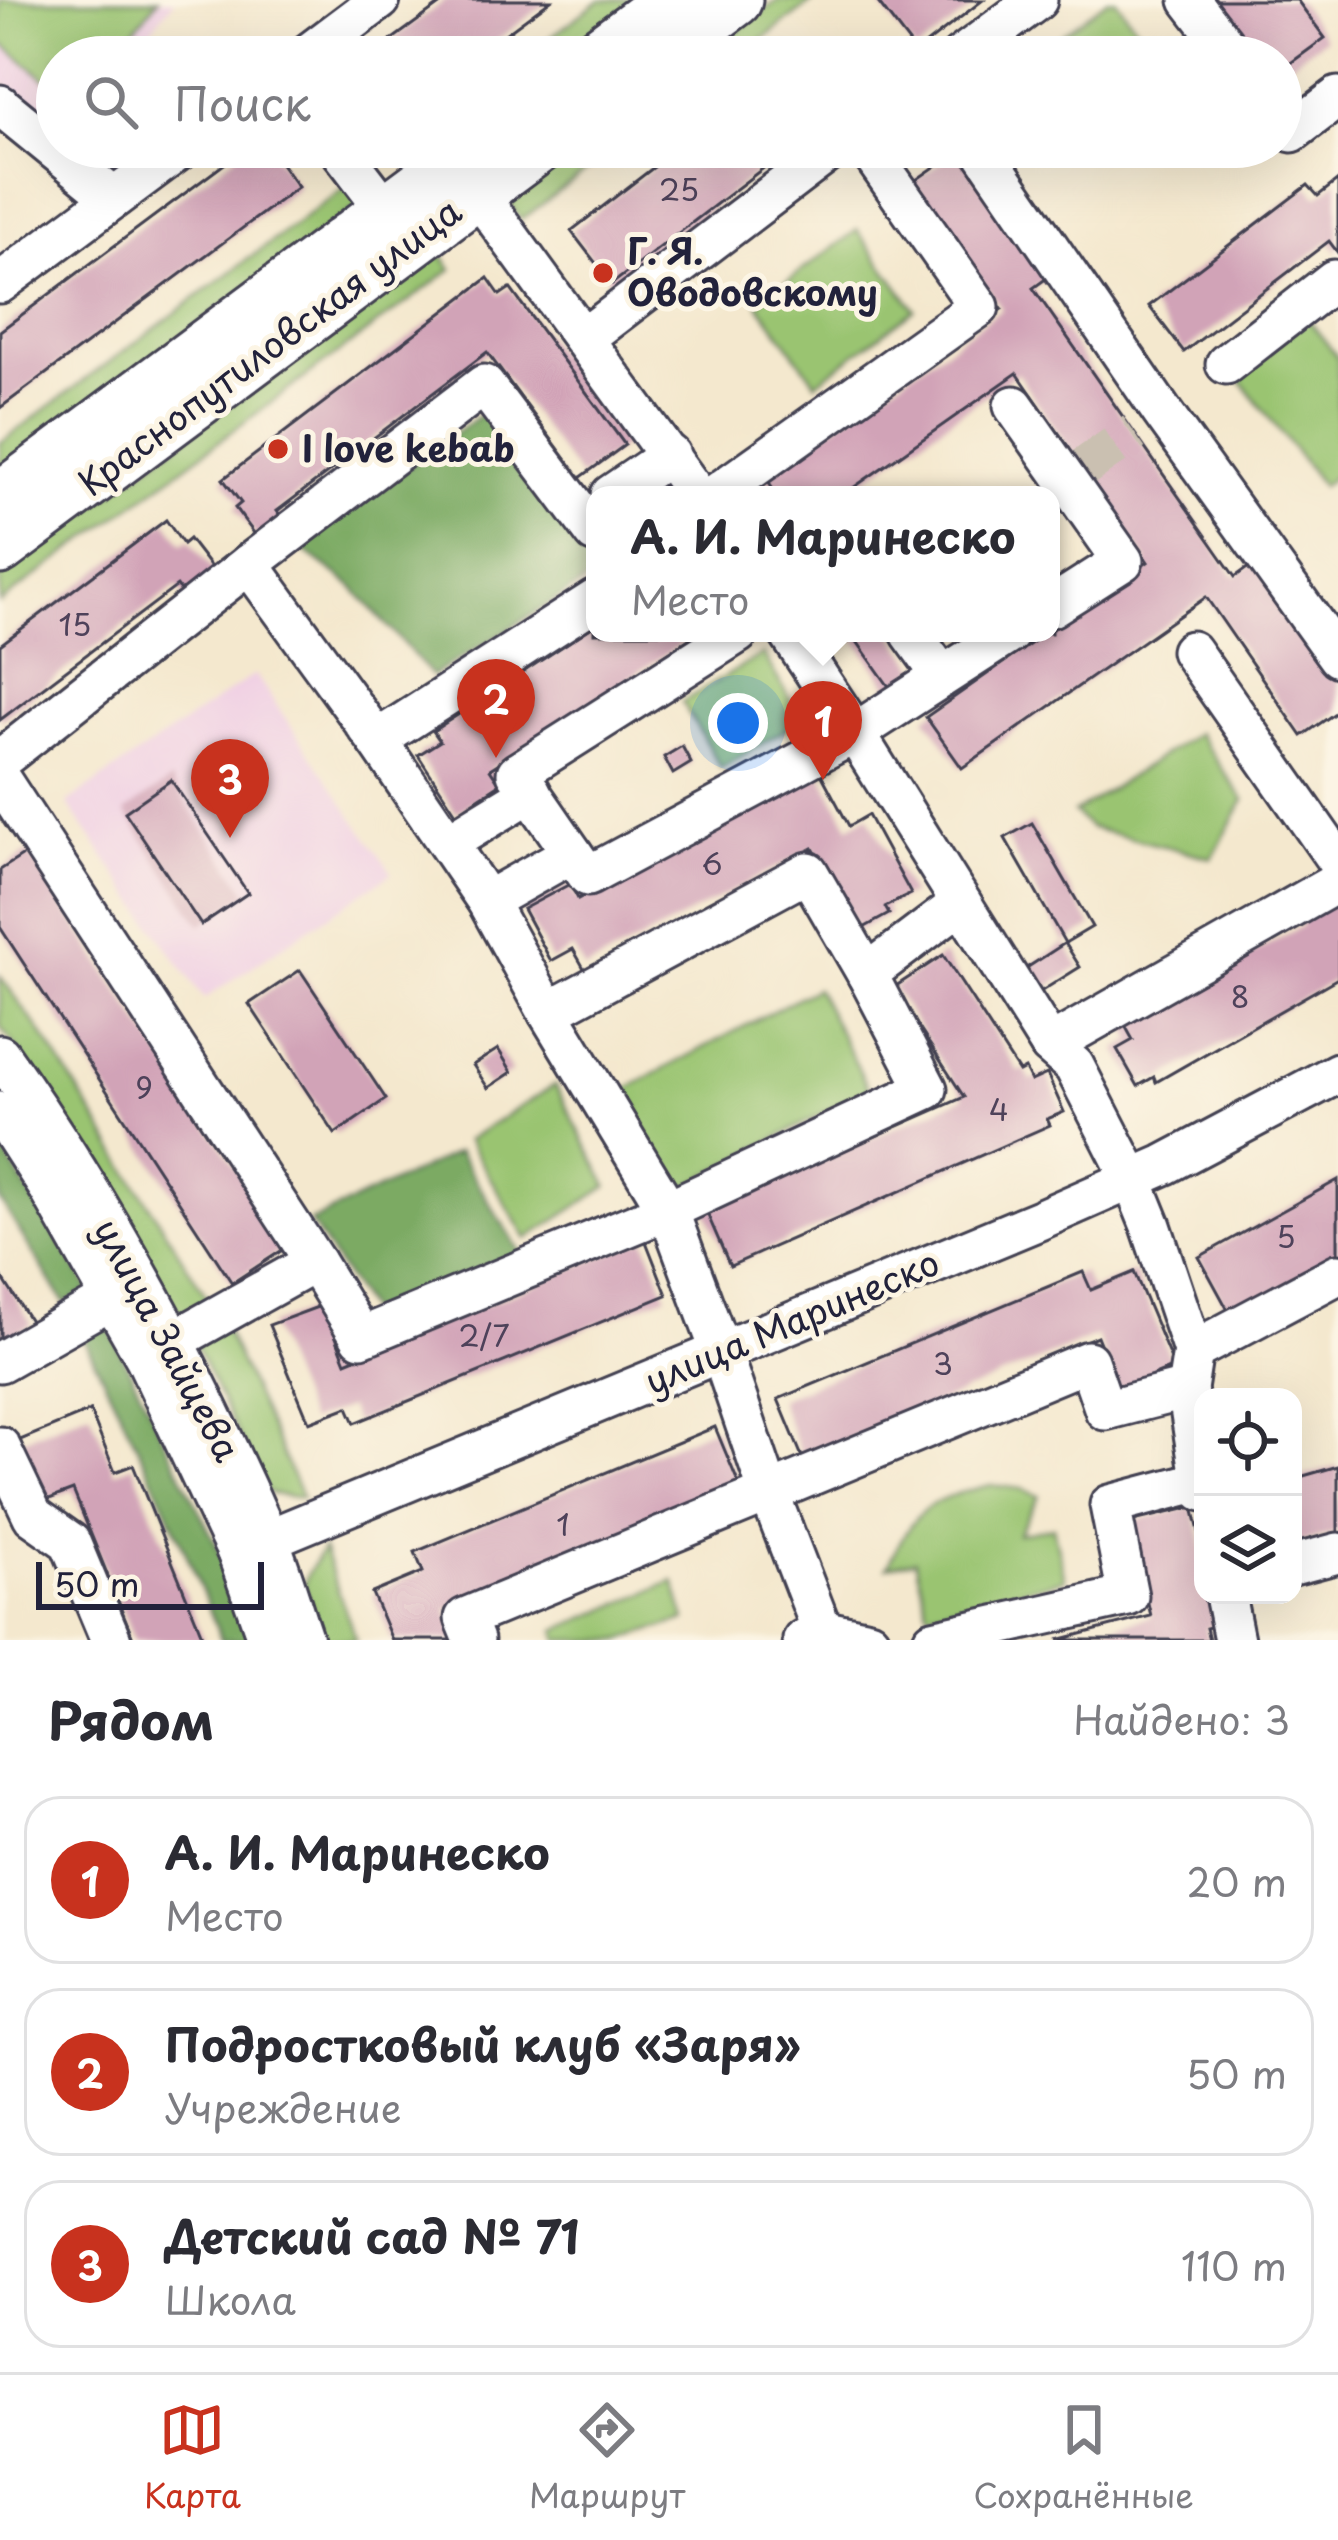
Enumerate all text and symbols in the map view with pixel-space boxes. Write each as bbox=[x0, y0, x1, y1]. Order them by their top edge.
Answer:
search box bbox=[36, 36, 1302, 168]
text: Поиск bbox=[174, 68, 311, 136]
icon: search bbox=[78, 69, 144, 135]
house number: 25 bbox=[659, 166, 699, 211]
street label: Краснопутиловская улица bbox=[66, 183, 472, 508]
place label: Г. Я. Оводовскому bbox=[627, 223, 877, 318]
marker: Г. Я. Оводовскому bbox=[590, 260, 616, 286]
place label: I love kebab bbox=[302, 420, 515, 474]
marker: I love kebab bbox=[265, 436, 291, 462]
popup bbox=[586, 486, 1060, 642]
text: А. И. Маринеско bbox=[631, 501, 1015, 569]
text: Место bbox=[631, 569, 749, 628]
house number: 15 bbox=[59, 601, 91, 646]
pin: 2 bbox=[457, 659, 535, 758]
pin: 1 bbox=[784, 681, 862, 780]
your location bbox=[708, 693, 768, 753]
pin: 3 bbox=[191, 739, 269, 838]
house number: 6 bbox=[701, 840, 723, 885]
house number: 8 bbox=[1231, 973, 1249, 1018]
house number: 9 bbox=[135, 1064, 153, 1109]
house number: 4 bbox=[989, 1086, 1009, 1131]
street label: улица Зайцева bbox=[82, 1208, 256, 1471]
house number: 5 bbox=[1276, 1213, 1296, 1258]
street label: улица Маринеско bbox=[636, 1234, 947, 1407]
house number: 2/7 bbox=[458, 1312, 510, 1357]
house number: 3 bbox=[933, 1340, 953, 1385]
map controls bbox=[1194, 1388, 1302, 1604]
button: locate bbox=[1194, 1388, 1302, 1496]
button: layers bbox=[1194, 1496, 1302, 1604]
house number: 1 bbox=[556, 1501, 570, 1546]
scale bar bbox=[36, 1556, 264, 1609]
text: 50 m bbox=[54, 1558, 140, 1608]
text: Рядом bbox=[48, 1680, 214, 1757]
text: Найдено: 3 bbox=[1073, 1689, 1290, 1748]
text: А. И. Маринеско bbox=[165, 1817, 550, 1885]
text: 1 bbox=[81, 1851, 99, 1910]
text: 20 m bbox=[1186, 1851, 1287, 1910]
text: Место bbox=[165, 1885, 284, 1944]
text: Подростковый клуб «Заря» bbox=[165, 2009, 801, 2077]
text: 2 bbox=[76, 2043, 104, 2102]
text: 50 m bbox=[1186, 2043, 1287, 2102]
text: Учреждение bbox=[165, 2077, 402, 2136]
text: Детский сад № 71 bbox=[165, 2201, 580, 2269]
text: 3 bbox=[77, 2235, 103, 2294]
text: 110 m bbox=[1181, 2235, 1287, 2294]
text: Школа bbox=[165, 2269, 296, 2328]
tab: Карта bbox=[144, 2397, 241, 2519]
tab: Маршрут bbox=[529, 2397, 685, 2519]
tab: Сохранённые bbox=[973, 2397, 1194, 2519]

